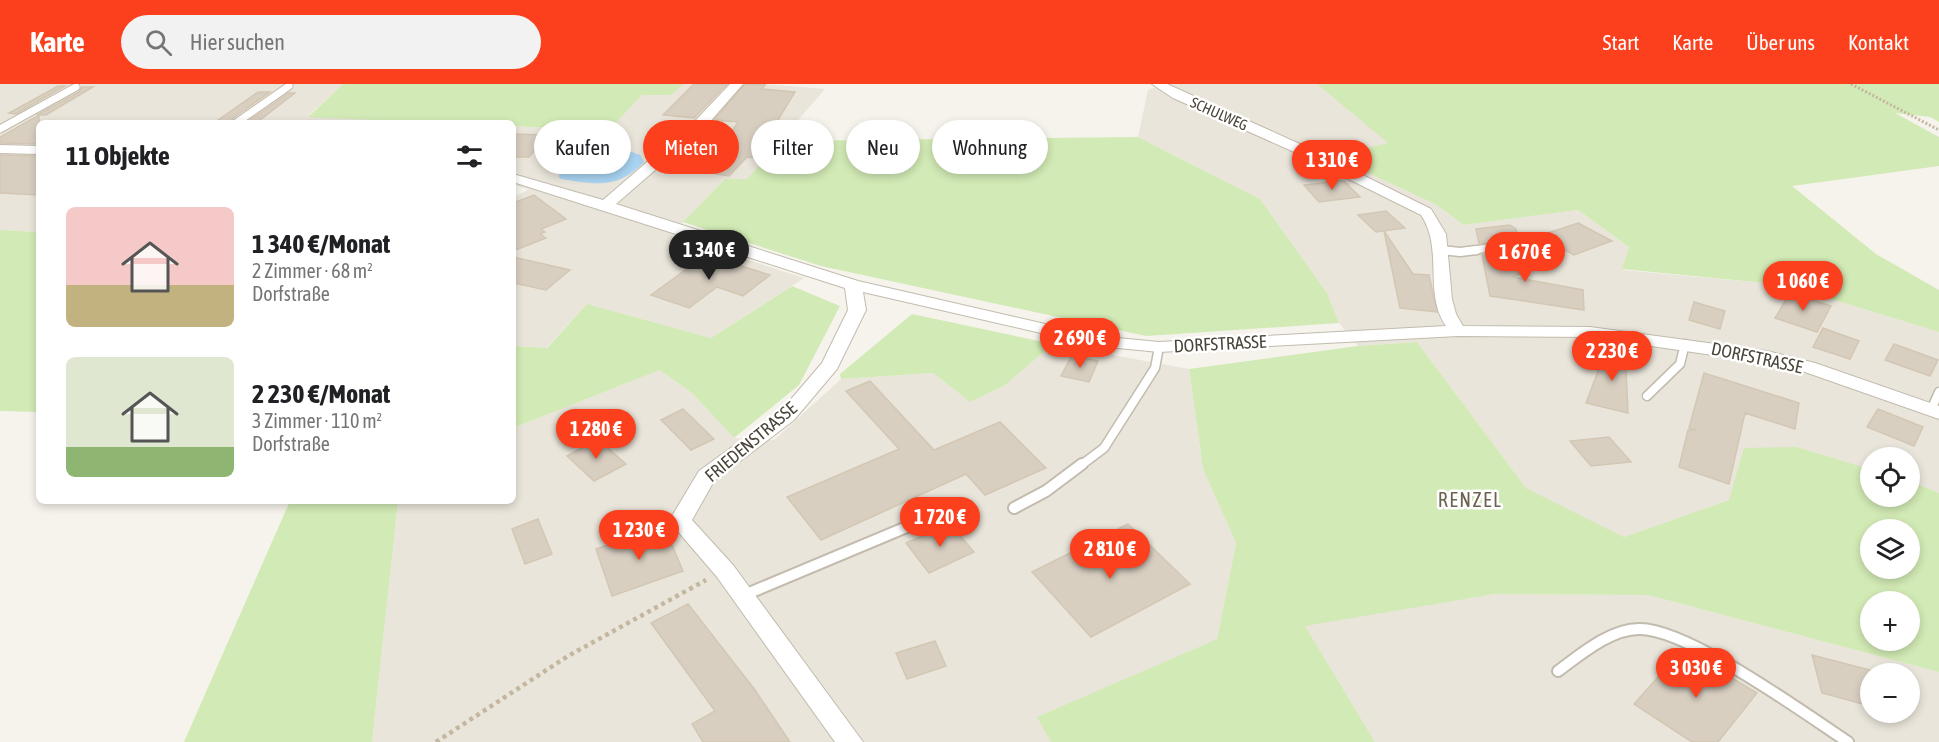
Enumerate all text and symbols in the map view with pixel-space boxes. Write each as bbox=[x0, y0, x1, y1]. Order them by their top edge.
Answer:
search box bbox=[121, 15, 541, 69]
text: Karte bbox=[30, 26, 85, 58]
icon: search bbox=[142, 26, 175, 59]
text: Hier suchen bbox=[190, 29, 285, 55]
text: Start bbox=[1603, 30, 1639, 54]
text: Karte bbox=[1672, 30, 1713, 54]
text: Über uns bbox=[1746, 30, 1815, 54]
text: Kontakt bbox=[1848, 30, 1909, 54]
street label: SCHULWEG bbox=[1188, 93, 1250, 134]
chip: Kaufen bbox=[534, 120, 631, 174]
chip: Mieten bbox=[643, 120, 739, 174]
chip: Filter bbox=[751, 120, 834, 174]
chip: Neu bbox=[846, 120, 920, 174]
chip: Wohnung bbox=[932, 120, 1048, 174]
icon: filters bbox=[453, 140, 486, 173]
pin: 1 310 € bbox=[1277, 140, 1387, 191]
text: 11 Objekte bbox=[66, 141, 170, 171]
text: 1 310 € bbox=[1306, 148, 1358, 171]
text: 1 340 €/Monat bbox=[252, 229, 390, 259]
pin: 1 340 € bbox=[654, 230, 764, 281]
icon: home bbox=[114, 231, 186, 303]
pin: 1 670 € bbox=[1470, 232, 1580, 283]
text: 1 340 € bbox=[683, 238, 735, 261]
text: 1 670 € bbox=[1499, 240, 1551, 263]
text: 2 Zimmer · 68 m² bbox=[252, 259, 373, 282]
pin: 1 060 € bbox=[1748, 261, 1858, 312]
text: 1 060 € bbox=[1777, 269, 1829, 292]
text: Dorfstraße bbox=[252, 282, 330, 305]
pin: 2 690 € bbox=[1025, 318, 1135, 369]
text: 2 690 € bbox=[1054, 326, 1106, 349]
street label: DORFSTRASSE bbox=[1173, 331, 1267, 356]
pin: 2 230 € bbox=[1557, 331, 1667, 382]
street label: DORFSTRASSE bbox=[1709, 338, 1805, 378]
text: 2 230 € bbox=[1586, 339, 1638, 362]
text: 2 230 €/Monat bbox=[252, 379, 390, 409]
icon: home bbox=[114, 381, 186, 453]
street label: FRIEDENSTRASSE bbox=[701, 397, 801, 486]
text: 3 Zimmer · 110 m² bbox=[252, 409, 382, 432]
pin: 1 280 € bbox=[541, 409, 651, 460]
text: 1 280 € bbox=[570, 417, 622, 440]
text: Dorfstraße bbox=[252, 432, 330, 455]
map controls bbox=[1860, 447, 1920, 723]
button: locate bbox=[1860, 447, 1920, 507]
district label: RENZEL bbox=[1438, 488, 1502, 511]
pin: 1 720 € bbox=[885, 497, 995, 548]
text: 1 720 € bbox=[914, 505, 966, 528]
pin: 1 230 € bbox=[584, 510, 694, 561]
text: 1 230 € bbox=[613, 518, 665, 541]
button: layers bbox=[1860, 519, 1920, 579]
pin: 2 810 € bbox=[1055, 529, 1165, 580]
text: 2 810 € bbox=[1084, 537, 1136, 560]
button: + bbox=[1860, 591, 1920, 651]
pin: 3 030 € bbox=[1641, 648, 1751, 699]
text: 3 030 € bbox=[1670, 656, 1722, 679]
button: − bbox=[1860, 663, 1920, 723]

